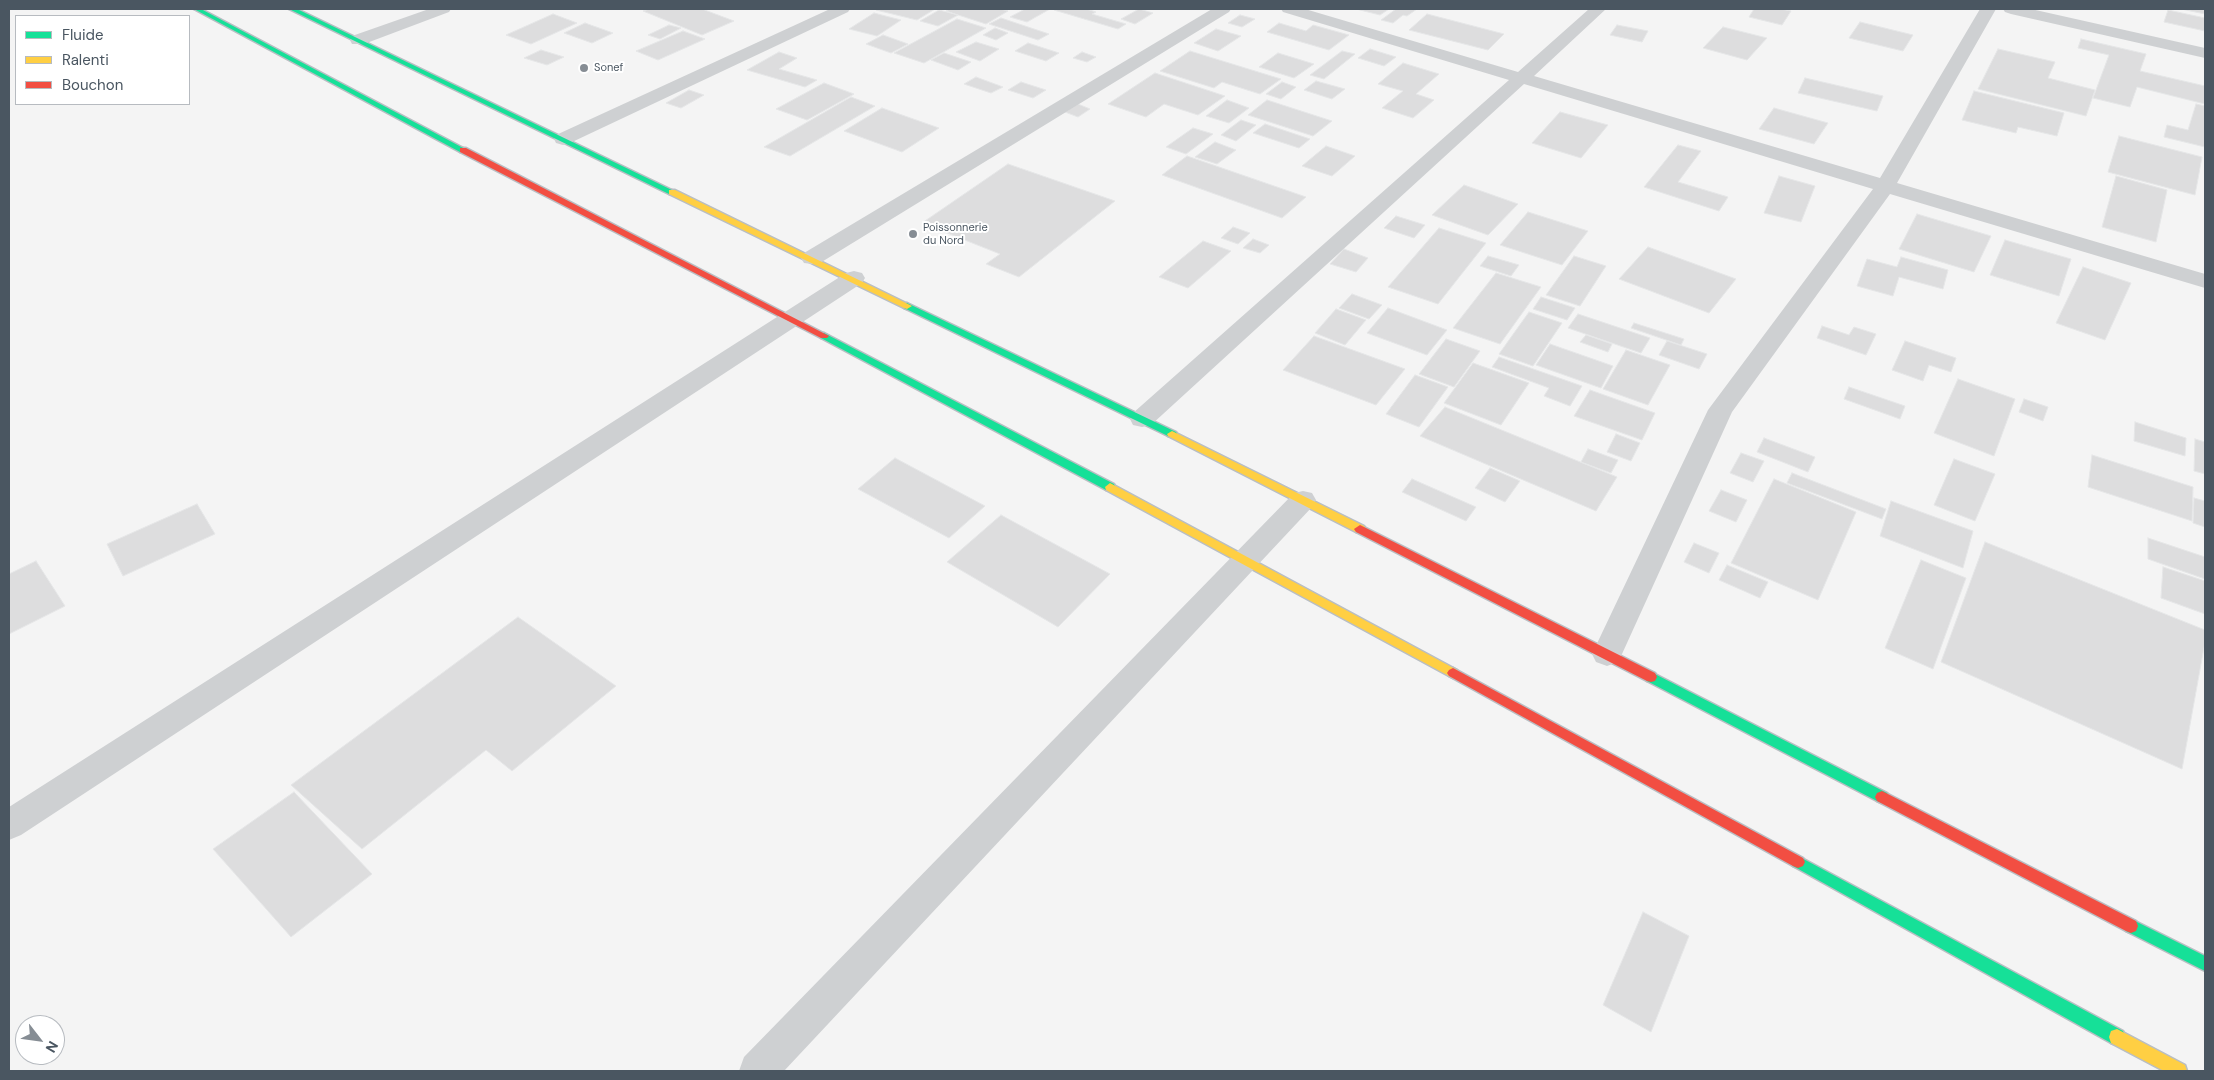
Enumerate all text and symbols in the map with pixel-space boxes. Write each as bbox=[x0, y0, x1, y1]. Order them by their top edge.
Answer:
legend bbox=[15, 15, 190, 105]
text: Fluide bbox=[62, 25, 104, 45]
text: Ralenti bbox=[62, 50, 109, 70]
place label: Sonef bbox=[594, 61, 623, 75]
marker: Sonef bbox=[578, 62, 590, 74]
text: Bouchon bbox=[62, 75, 123, 95]
place label: Poissonnerie du Nord bbox=[923, 221, 988, 247]
marker: Poissonnerie du Nord bbox=[907, 228, 919, 240]
north arrow bbox=[15, 1015, 65, 1065]
text: N bbox=[42, 1038, 62, 1056]

